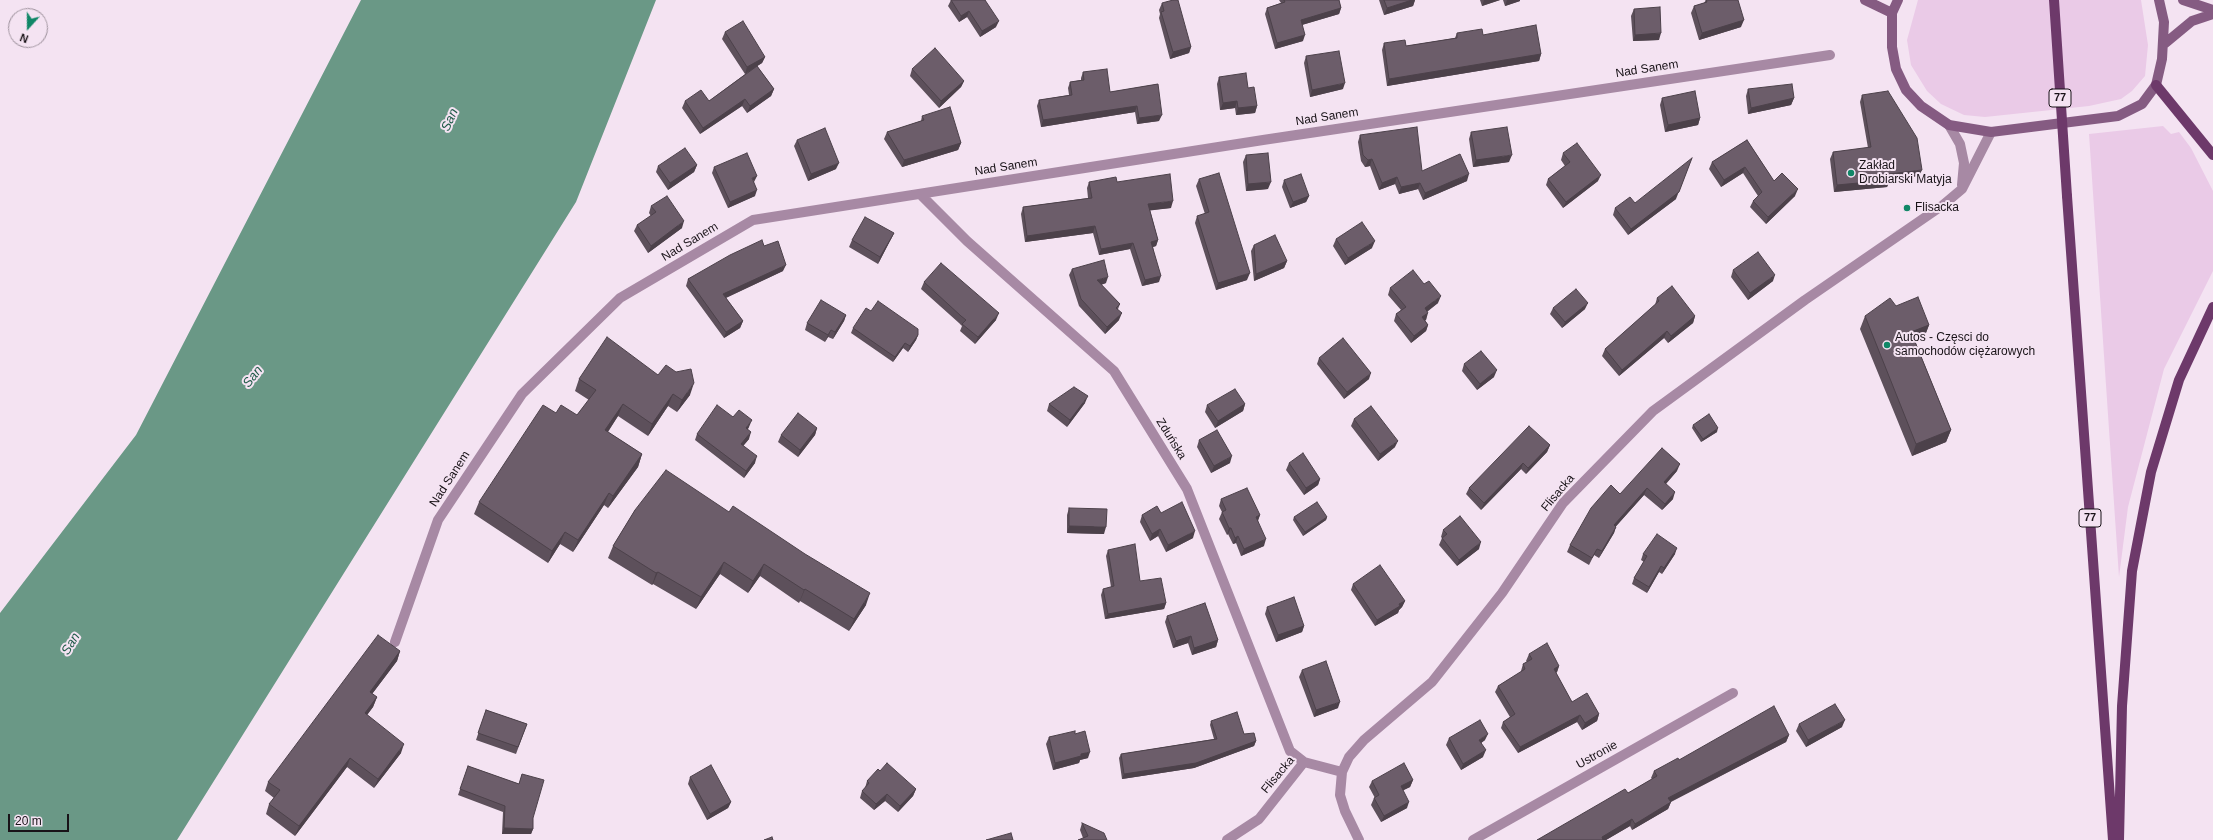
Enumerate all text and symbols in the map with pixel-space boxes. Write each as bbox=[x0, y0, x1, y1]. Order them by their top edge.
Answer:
north arrow bbox=[8, 8, 48, 48]
text: N bbox=[18, 31, 30, 45]
street label: Nad Sanem bbox=[1615, 57, 1679, 81]
road number: 77 bbox=[2049, 89, 2071, 107]
street label: Nad Sanem bbox=[1295, 105, 1359, 129]
water label: San bbox=[438, 106, 462, 134]
street label: Nad Sanem bbox=[974, 155, 1038, 179]
place label: Zakład Drobiarski Matyja bbox=[1859, 159, 1952, 187]
marker: Zakład Drobiarski Matyja bbox=[1846, 168, 1856, 178]
place label: Flisacka bbox=[1915, 201, 1959, 215]
marker: Flisacka bbox=[1902, 203, 1912, 213]
street label: Nad Sanem bbox=[659, 220, 721, 264]
place label: Autos - Częsci do samochodów ciężarowych bbox=[1895, 331, 2035, 359]
marker: Autos - Częsci do samochodów ciężarowych bbox=[1882, 340, 1892, 350]
water label: San bbox=[240, 363, 266, 391]
street label: Zduńska bbox=[1153, 416, 1189, 462]
street label: Nad Sanem bbox=[427, 449, 473, 509]
street label: Flisacka bbox=[1538, 472, 1578, 514]
road number: 77 bbox=[2079, 509, 2101, 527]
water label: San bbox=[58, 630, 84, 658]
street label: Ustronie bbox=[1574, 738, 1620, 772]
street label: Flisacka bbox=[1258, 754, 1298, 796]
scale bar bbox=[10, 806, 71, 832]
text: 20 m bbox=[15, 814, 42, 828]

